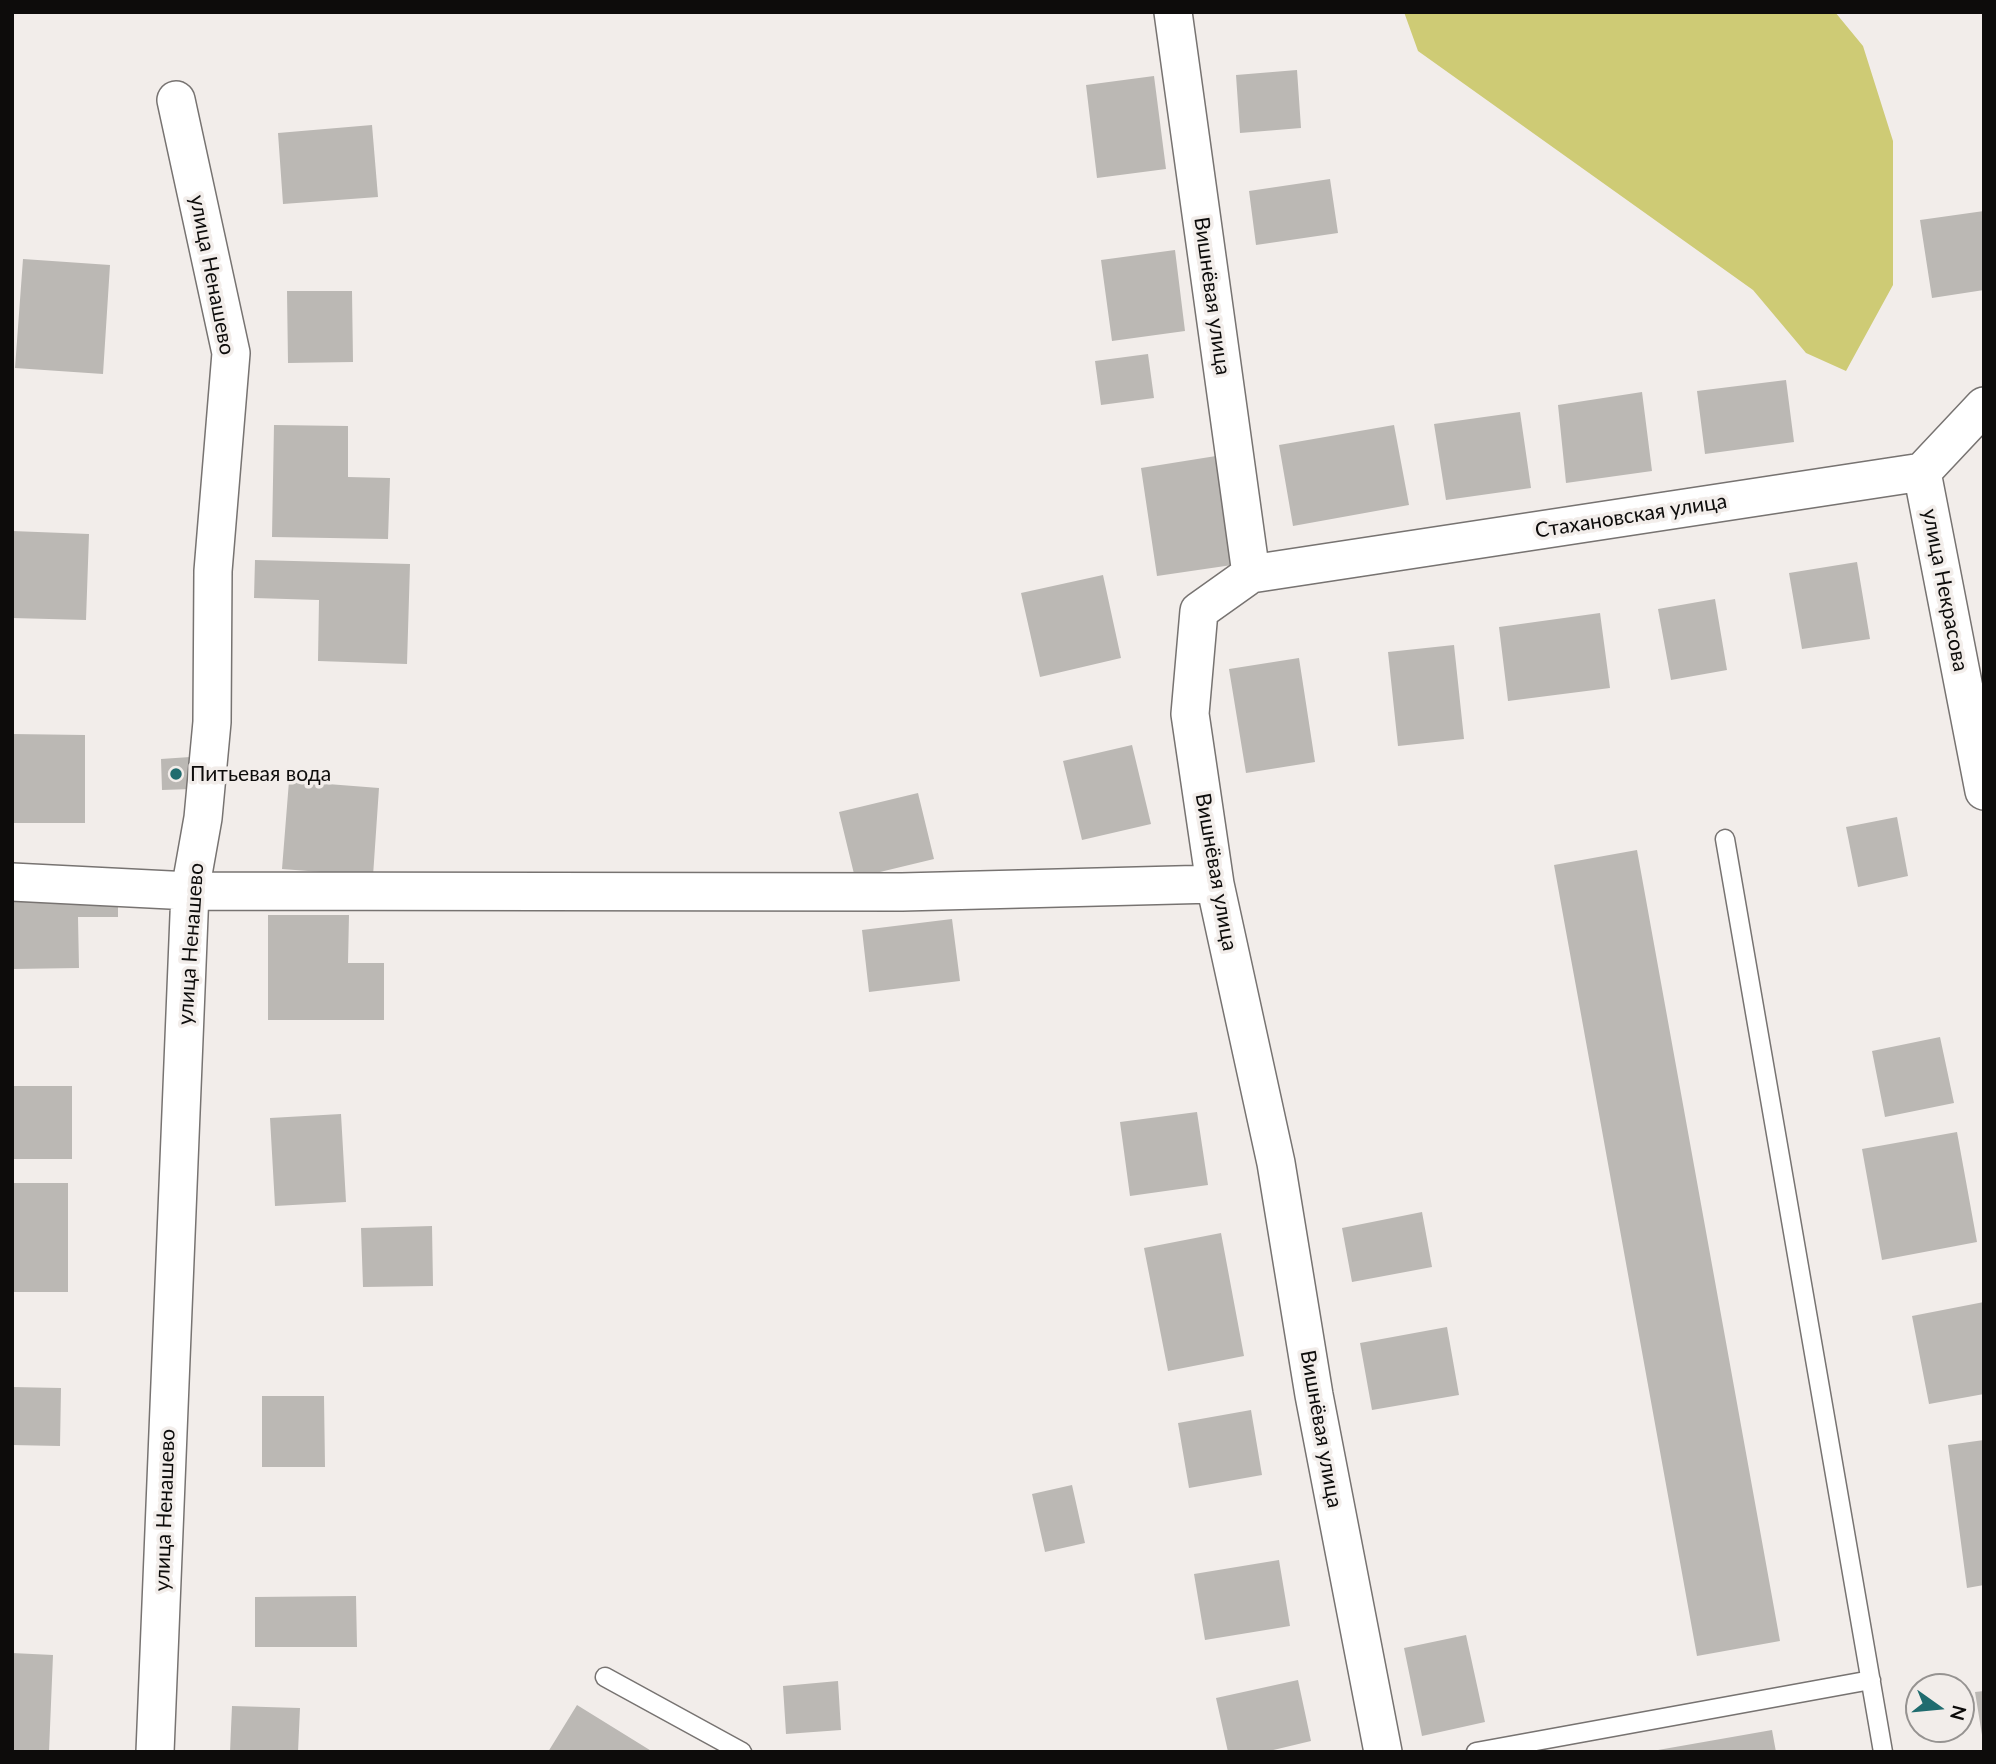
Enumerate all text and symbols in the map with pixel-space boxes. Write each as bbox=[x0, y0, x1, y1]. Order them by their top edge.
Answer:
street label: улица Ненашево bbox=[184, 193, 240, 357]
street label: Вишнёвая улица bbox=[1188, 215, 1236, 377]
street label: Стахановская улица bbox=[1533, 488, 1729, 544]
street label: улица Некрасова bbox=[1917, 507, 1973, 673]
place label: Питьевая вода bbox=[190, 761, 331, 787]
marker: Питьевая вода bbox=[168, 766, 184, 782]
street label: Вишнёвая улица bbox=[1190, 791, 1242, 953]
street label: улица Ненашево bbox=[173, 862, 209, 1026]
street label: Вишнёвая улица bbox=[1295, 1348, 1347, 1510]
street label: улица Ненашево bbox=[150, 1428, 180, 1592]
north arrow bbox=[1905, 1673, 1975, 1743]
text: N bbox=[1946, 1703, 1972, 1723]

